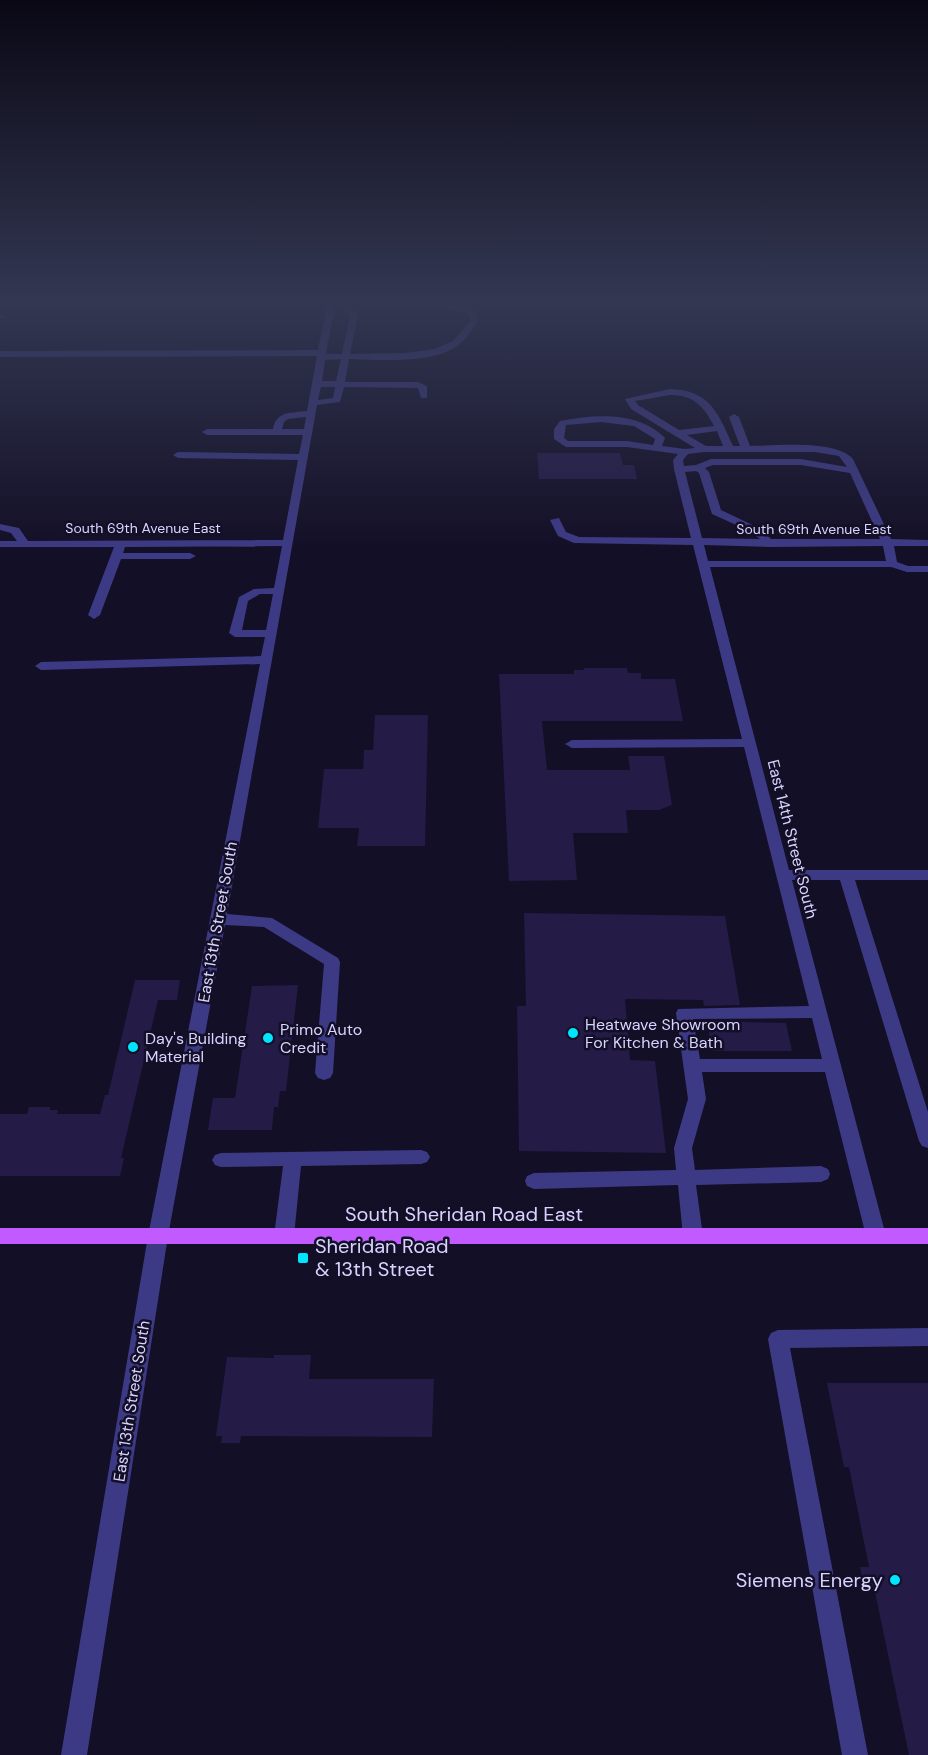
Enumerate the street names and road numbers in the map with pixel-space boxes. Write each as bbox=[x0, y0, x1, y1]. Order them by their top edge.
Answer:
street label: South 69th Avenue East bbox=[65, 519, 221, 537]
street label: South 69th Avenue East bbox=[736, 520, 892, 538]
street label: East 14th Street South bbox=[763, 757, 822, 921]
street label: East 13th Street South bbox=[193, 840, 242, 1004]
street label: South Sheridan Road East bbox=[345, 1201, 583, 1227]
street label: East 13th Street South bbox=[108, 1319, 155, 1483]

